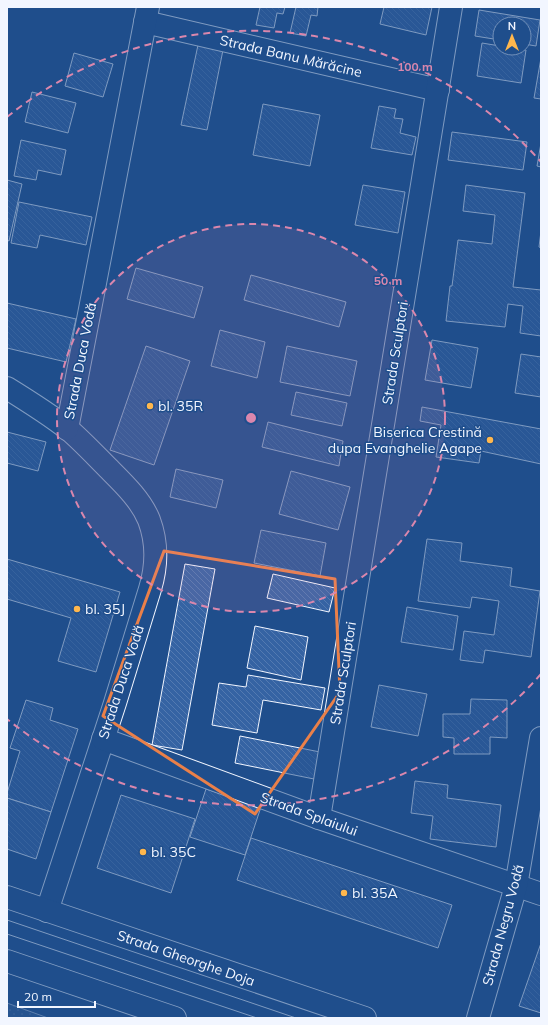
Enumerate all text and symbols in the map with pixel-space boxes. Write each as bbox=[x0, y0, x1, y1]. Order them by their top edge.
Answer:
north arrow bbox=[492, 16, 532, 56]
text: N bbox=[508, 19, 516, 33]
street label: Strada Banu Mărăcine bbox=[218, 31, 364, 81]
text: 100 m bbox=[397, 59, 433, 74]
text: 50 m bbox=[374, 273, 402, 288]
street label: Strada Sculptori bbox=[378, 300, 412, 406]
street label: Strada Duca Vodă bbox=[60, 301, 100, 421]
place label: bl. 35R bbox=[158, 397, 203, 415]
marker: bl. 35R bbox=[145, 401, 155, 411]
centre of rings bbox=[244, 411, 258, 425]
place label: Biserica Crestină dupa Evanghelie Agape bbox=[328, 423, 482, 457]
marker: Biserica Crestină dupa Evanghelie Agape bbox=[485, 435, 495, 445]
place label: bl. 35J bbox=[85, 600, 125, 618]
marker: bl. 35J bbox=[72, 604, 82, 614]
street label: Strada Sculptori bbox=[326, 620, 360, 726]
street label: Strada Duca Vodă bbox=[94, 623, 148, 741]
street label: Strada Splaiului bbox=[258, 788, 360, 840]
place label: bl. 35C bbox=[151, 843, 196, 861]
marker: bl. 35C bbox=[138, 847, 148, 857]
street label: Strada Negru Vodă bbox=[478, 863, 528, 987]
place label: bl. 35A bbox=[352, 884, 398, 902]
marker: bl. 35A bbox=[339, 888, 349, 898]
street label: Strada Gheorghe Doja bbox=[115, 926, 257, 990]
scale bar bbox=[18, 983, 95, 1009]
text: 20 m bbox=[24, 989, 52, 1004]

